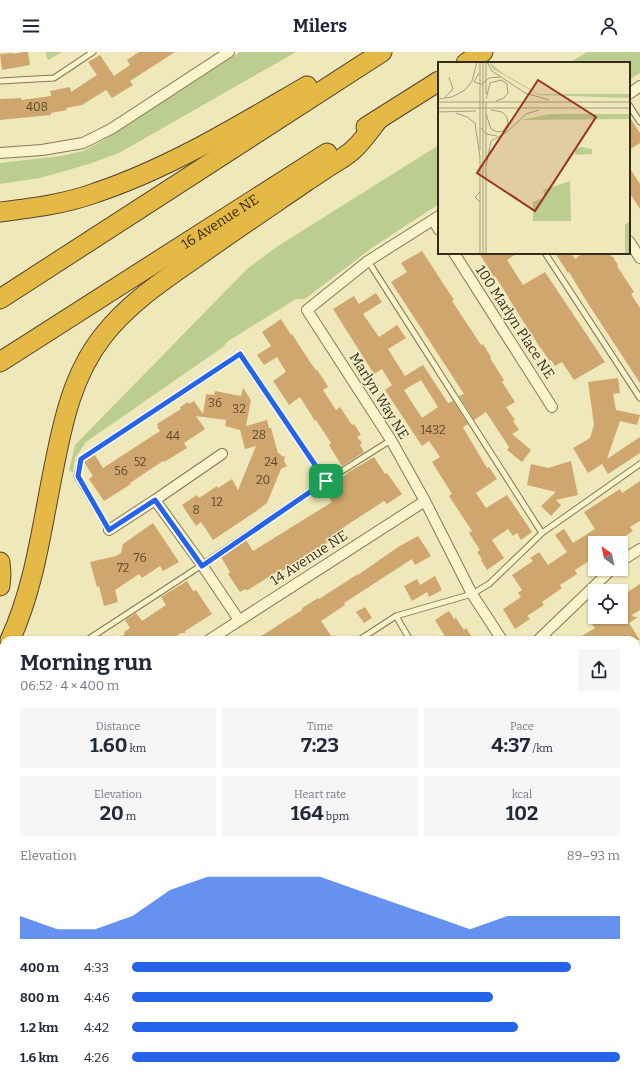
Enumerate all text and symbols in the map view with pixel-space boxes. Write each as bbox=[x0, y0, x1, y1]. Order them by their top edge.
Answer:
icon: menu bbox=[20, 15, 42, 37]
text: Milers bbox=[293, 15, 347, 37]
icon: person bbox=[598, 15, 620, 37]
inset map bbox=[438, 62, 630, 254]
house number: 408 bbox=[26, 100, 48, 114]
street label: 16 Avenue NE bbox=[178, 190, 262, 252]
street label: 100 Marlyn Place NE bbox=[472, 262, 558, 382]
street label: Marlyn Way NE bbox=[346, 350, 412, 442]
house number: 36 bbox=[208, 396, 222, 410]
house number: 32 bbox=[232, 402, 246, 416]
house number: 1432 bbox=[420, 423, 446, 437]
house number: 28 bbox=[252, 428, 266, 442]
house number: 44 bbox=[166, 429, 180, 443]
house number: 52 bbox=[134, 455, 146, 469]
house number: 24 bbox=[264, 455, 278, 469]
house number: 56 bbox=[114, 464, 128, 478]
pin bbox=[309, 464, 343, 498]
icon: arrive bbox=[315, 470, 337, 492]
house number: 20 bbox=[256, 473, 270, 487]
house number: 12 bbox=[211, 495, 223, 509]
house number: 8 bbox=[192, 503, 200, 517]
street label: 14 Avenue NE bbox=[267, 527, 351, 589]
north arrow bbox=[588, 536, 628, 576]
map controls bbox=[588, 536, 628, 624]
house number: 76 bbox=[134, 551, 146, 565]
house number: 72 bbox=[117, 561, 129, 575]
button: locate bbox=[588, 584, 628, 624]
text: Morning run bbox=[20, 649, 152, 676]
button: share bbox=[578, 649, 620, 691]
text: 06:52 · 4 × 400 m bbox=[20, 678, 119, 693]
text: Distance bbox=[96, 720, 140, 733]
text: Time bbox=[307, 720, 333, 733]
text: Pace bbox=[510, 720, 534, 733]
text: 1.60 bbox=[90, 733, 127, 757]
text: 7:23 bbox=[301, 733, 339, 757]
text: 4:37 bbox=[491, 733, 530, 757]
text: km bbox=[127, 742, 146, 755]
text: /km bbox=[530, 742, 553, 755]
text: Elevation bbox=[94, 788, 142, 801]
text: Heart rate bbox=[294, 788, 346, 801]
text: kcal bbox=[512, 788, 532, 801]
text: 20 bbox=[100, 801, 124, 825]
text: 164 bbox=[291, 801, 324, 825]
text: 102 bbox=[506, 801, 538, 825]
text: m bbox=[124, 810, 136, 823]
text: bpm bbox=[324, 810, 349, 823]
text: Elevation bbox=[20, 848, 77, 863]
text: 89–93 m bbox=[567, 848, 620, 863]
text: 400 m bbox=[20, 960, 59, 975]
text: 4:33 bbox=[84, 960, 109, 975]
text: 800 m bbox=[20, 990, 59, 1005]
text: 4:46 bbox=[84, 990, 110, 1005]
text: 1.2 km bbox=[20, 1020, 58, 1035]
text: 4:42 bbox=[84, 1020, 109, 1035]
text: 1.6 km bbox=[20, 1050, 58, 1065]
text: 4:26 bbox=[84, 1050, 109, 1065]

